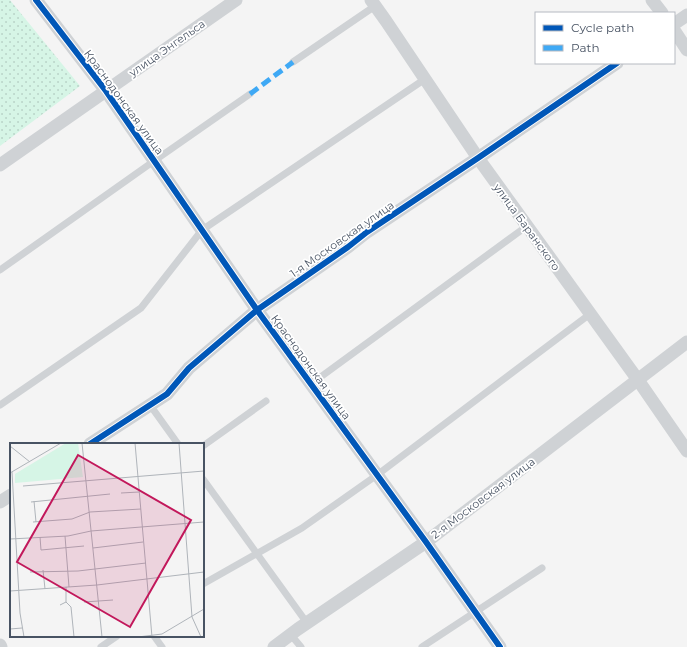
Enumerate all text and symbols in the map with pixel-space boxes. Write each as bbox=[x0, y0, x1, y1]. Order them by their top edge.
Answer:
legend bbox=[535, 12, 675, 64]
street label: улица Энгельса bbox=[125, 17, 208, 80]
text: Cycle path bbox=[571, 20, 634, 35]
text: Path bbox=[571, 40, 600, 55]
street label: Краснодонская улица bbox=[81, 47, 167, 157]
street label: улица Баранского bbox=[490, 180, 563, 273]
street label: 1-я Московская улица bbox=[287, 198, 397, 280]
street label: Краснодонская улица bbox=[268, 312, 354, 422]
inset map bbox=[10, 443, 204, 637]
street label: 2-я Московская улица bbox=[428, 454, 538, 542]

